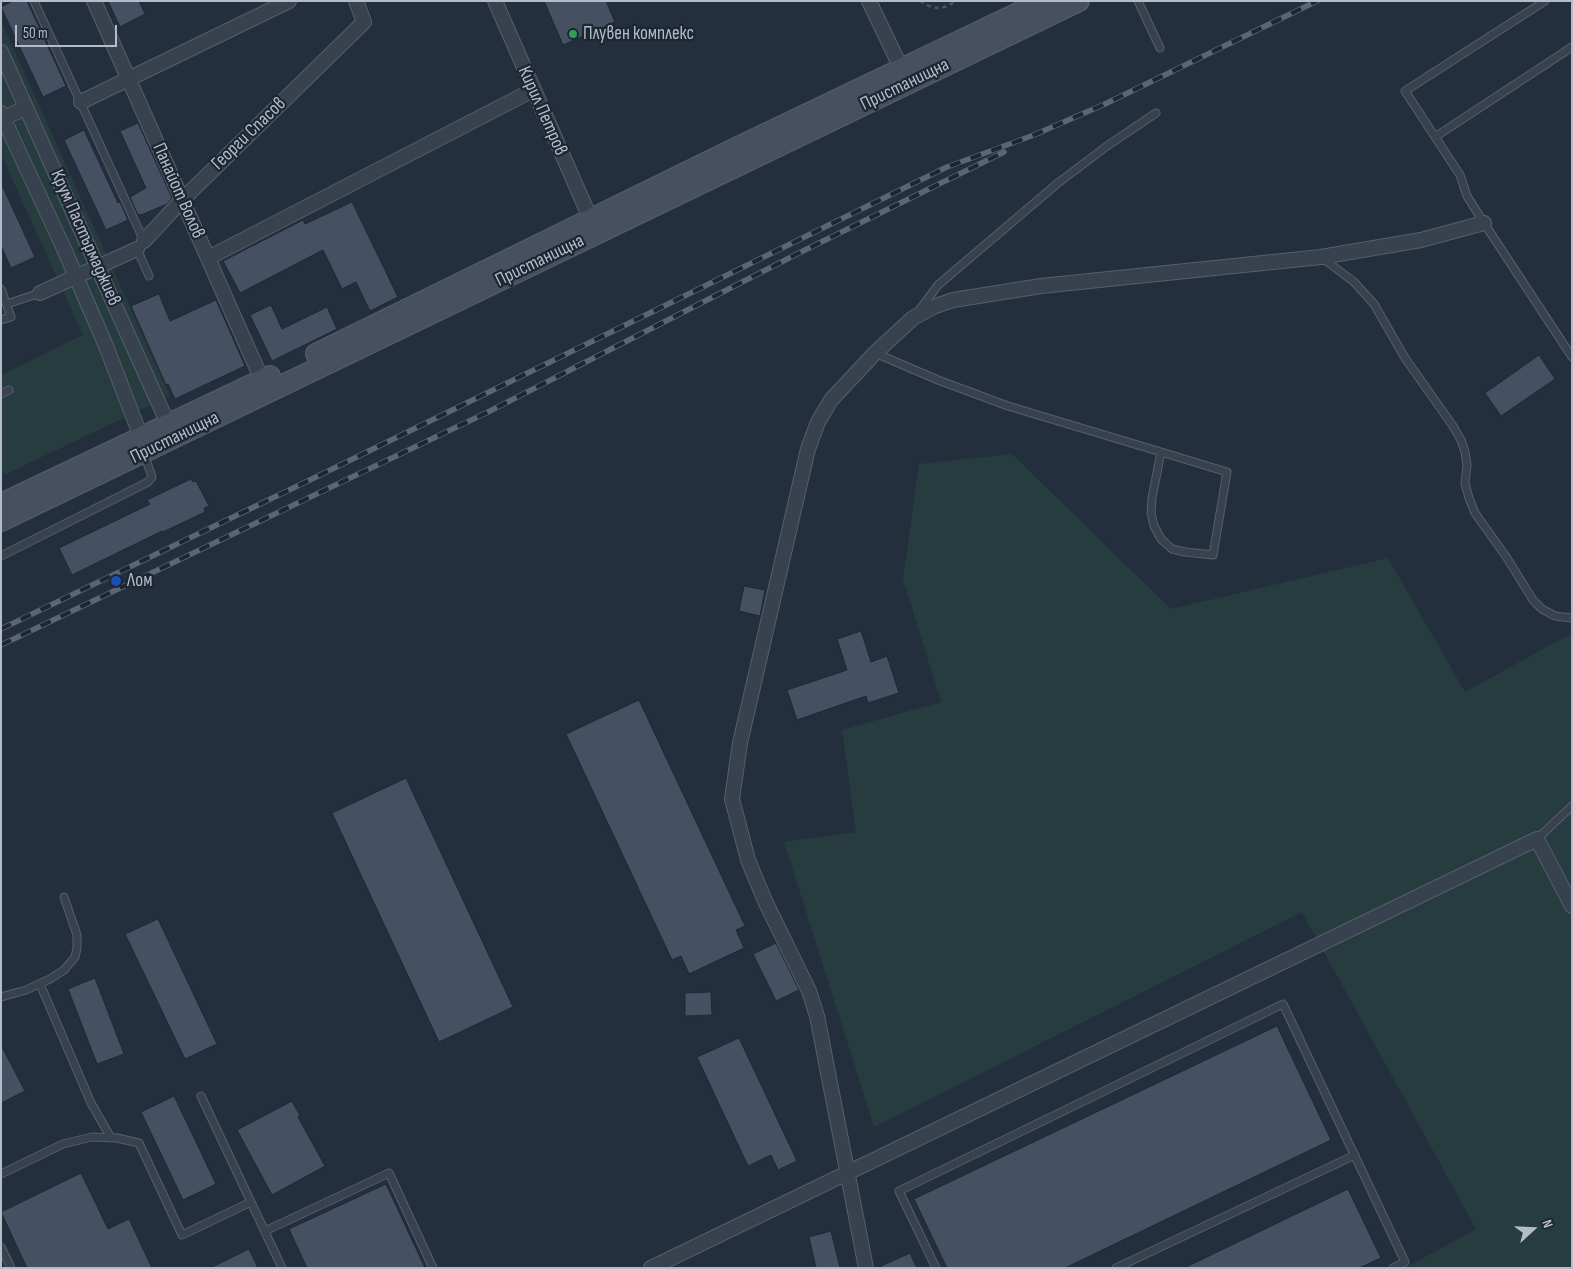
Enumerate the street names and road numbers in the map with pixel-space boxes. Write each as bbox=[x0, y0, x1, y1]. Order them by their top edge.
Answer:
street label: Пристанищна bbox=[857, 54, 953, 116]
street label: Кирил Петров bbox=[512, 63, 572, 159]
street label: Георги Спасов bbox=[207, 93, 291, 175]
street label: Панайот Волов bbox=[147, 140, 209, 242]
street label: Крум Пастърмаджиев bbox=[45, 167, 125, 309]
street label: Пристанищна bbox=[492, 230, 588, 292]
street label: Пристанищна bbox=[127, 407, 223, 469]

